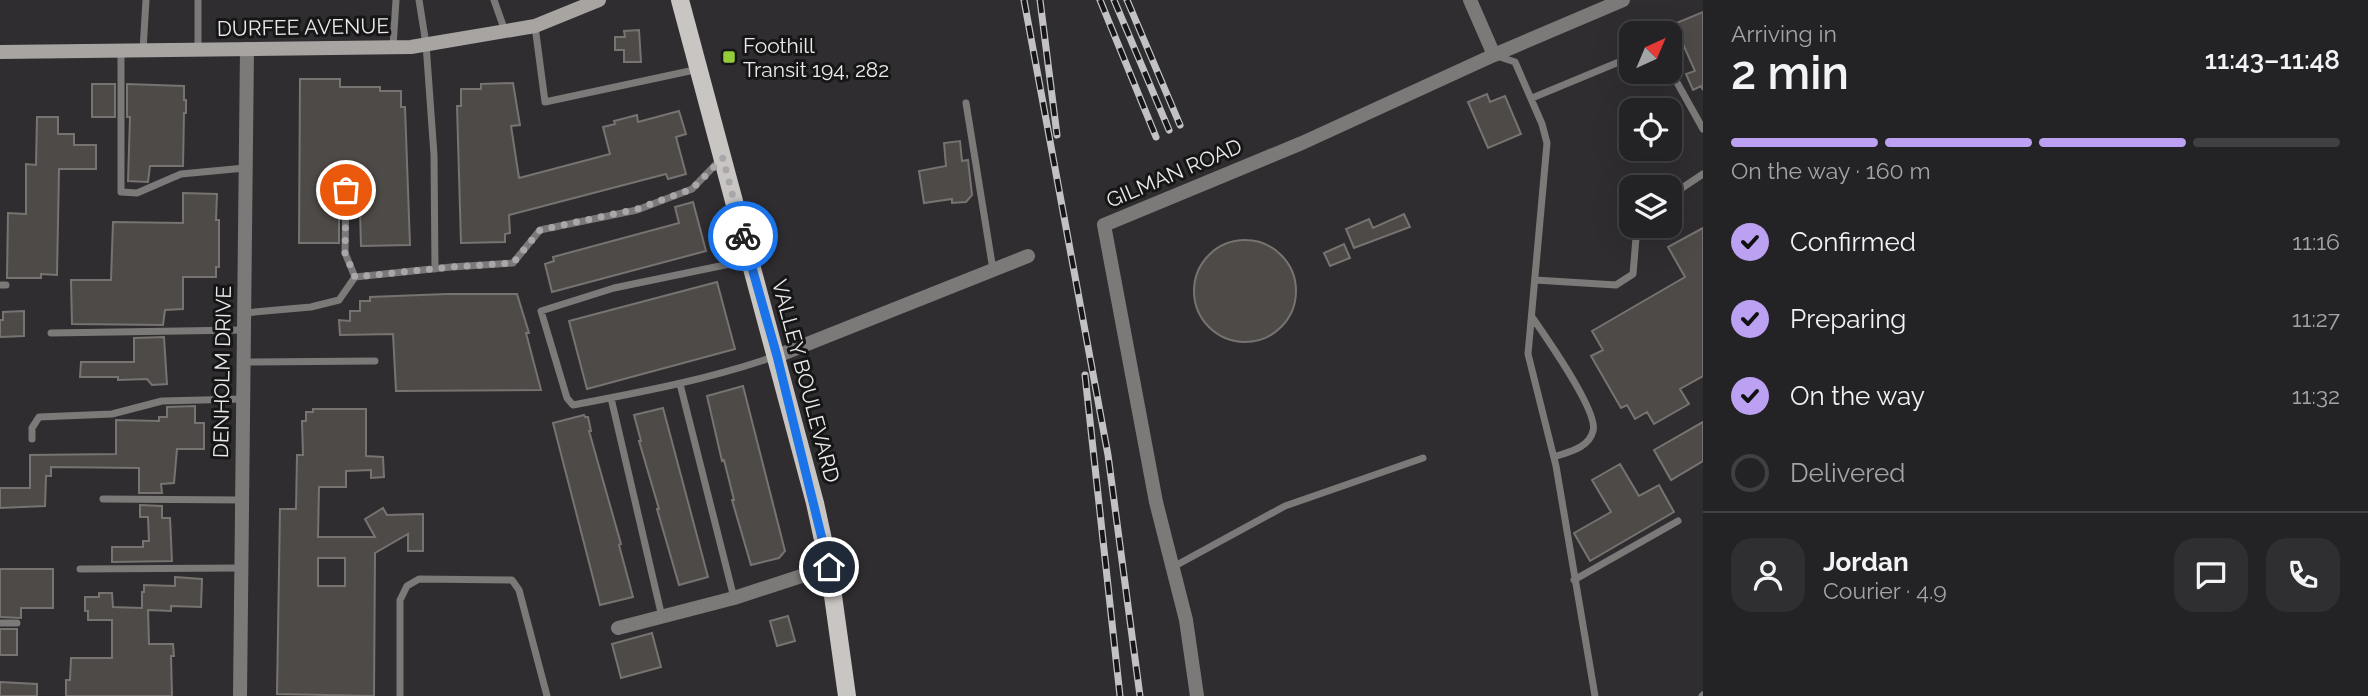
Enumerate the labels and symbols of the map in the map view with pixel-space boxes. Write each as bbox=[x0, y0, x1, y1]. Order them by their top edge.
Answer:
street label: DURFEE AVENUE bbox=[217, 13, 389, 41]
north arrow bbox=[1619, 21, 1682, 84]
place label: Foothill Transit 194, 282 bbox=[743, 33, 889, 82]
marker: Foothill Transit 194, 282 bbox=[721, 49, 737, 65]
street label: GILMAN ROAD bbox=[1102, 133, 1246, 213]
pin bbox=[316, 160, 376, 220]
courier bbox=[708, 201, 778, 271]
street label: VALLEY BOULEVARD bbox=[767, 277, 845, 485]
street label: DENHOLM DRIVE bbox=[208, 286, 236, 458]
pin bbox=[799, 537, 859, 597]

